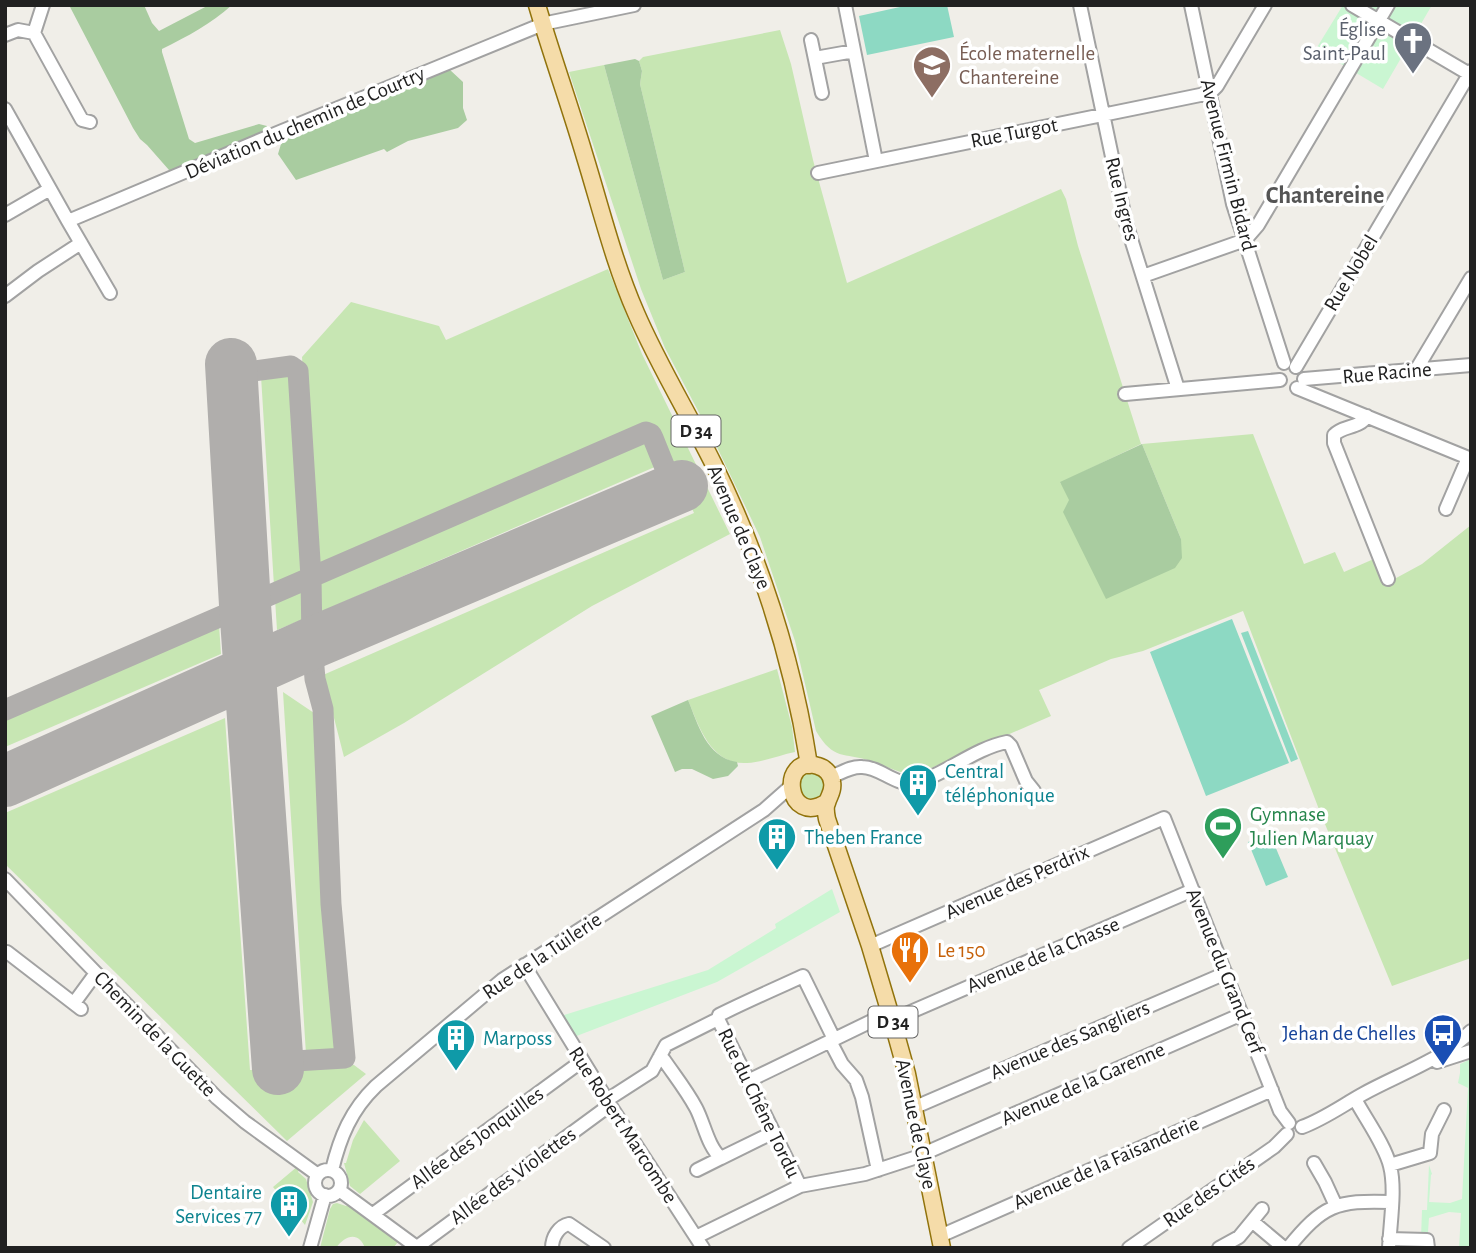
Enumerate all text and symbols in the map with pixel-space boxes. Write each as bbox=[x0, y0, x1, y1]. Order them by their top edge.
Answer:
place label: Église Saint-Paul bbox=[1303, 17, 1386, 64]
church icon: Église Saint-Paul bbox=[1392, 20, 1434, 75]
place label: École maternelle Chantereine bbox=[959, 41, 1095, 88]
school or university icon: École maternelle Chantereine bbox=[911, 44, 953, 99]
street label: Déviation du chemin de Courtry bbox=[182, 63, 428, 183]
street label: Avenue Firmin Bidard bbox=[1196, 77, 1260, 253]
street label: Rue Turgot bbox=[969, 114, 1060, 152]
street label: Rue Ingres bbox=[1101, 155, 1143, 243]
district label: Chantereine bbox=[1266, 184, 1384, 208]
street label: Rue Nobel bbox=[1320, 231, 1382, 315]
street label: Rue Racine bbox=[1341, 359, 1433, 387]
road number: D 34 bbox=[672, 416, 720, 446]
street label: Avenue de Claye bbox=[703, 462, 775, 592]
place label: Central téléphonique bbox=[945, 761, 1055, 806]
building icon: Central téléphonique bbox=[897, 762, 939, 817]
place label: Gymnase Julien Marquay bbox=[1250, 804, 1374, 849]
sports icon: Gymnase Julien Marquay bbox=[1202, 805, 1244, 860]
building icon: Theben France bbox=[756, 816, 798, 871]
place label: Theben France bbox=[804, 827, 922, 848]
street label: Avenue des Perdrix bbox=[942, 841, 1092, 923]
street label: Avenue du Grand Cerf bbox=[1182, 885, 1268, 1058]
street label: Rue de la Tuilerie bbox=[479, 909, 605, 1003]
street label: Avenue de la Chasse bbox=[963, 913, 1123, 997]
restaurant icon: Le 150 bbox=[889, 929, 931, 984]
place label: Le 150 bbox=[937, 940, 986, 961]
street label: Chemin de la Guette bbox=[90, 967, 220, 1101]
street label: Avenue des Sangliers bbox=[987, 997, 1153, 1083]
road number: D 34 bbox=[868, 1006, 917, 1038]
bus stop icon: Jehan de Chelles bbox=[1422, 1012, 1464, 1067]
building icon: Marposs bbox=[435, 1017, 477, 1072]
place label: Jehan de Chelles bbox=[1282, 1023, 1416, 1044]
street label: Rue du Chêne Tordu bbox=[714, 1025, 804, 1181]
place label: Marposs bbox=[483, 1028, 552, 1049]
street label: Avenue de la Garenne bbox=[998, 1039, 1168, 1129]
street label: Rue Robert Marcombe bbox=[565, 1043, 681, 1207]
street label: Avenue de Claye bbox=[892, 1057, 940, 1191]
street label: Allée des Jonquilles bbox=[407, 1083, 547, 1193]
street label: Avenue de la Faisanderie bbox=[1010, 1113, 1202, 1213]
street label: Allée des Violettes bbox=[446, 1123, 580, 1229]
street label: Rue des Cités bbox=[1159, 1153, 1259, 1231]
place label: Dentaire Services 77 bbox=[175, 1182, 262, 1227]
building icon: Dentaire Services 77 bbox=[268, 1183, 310, 1238]

